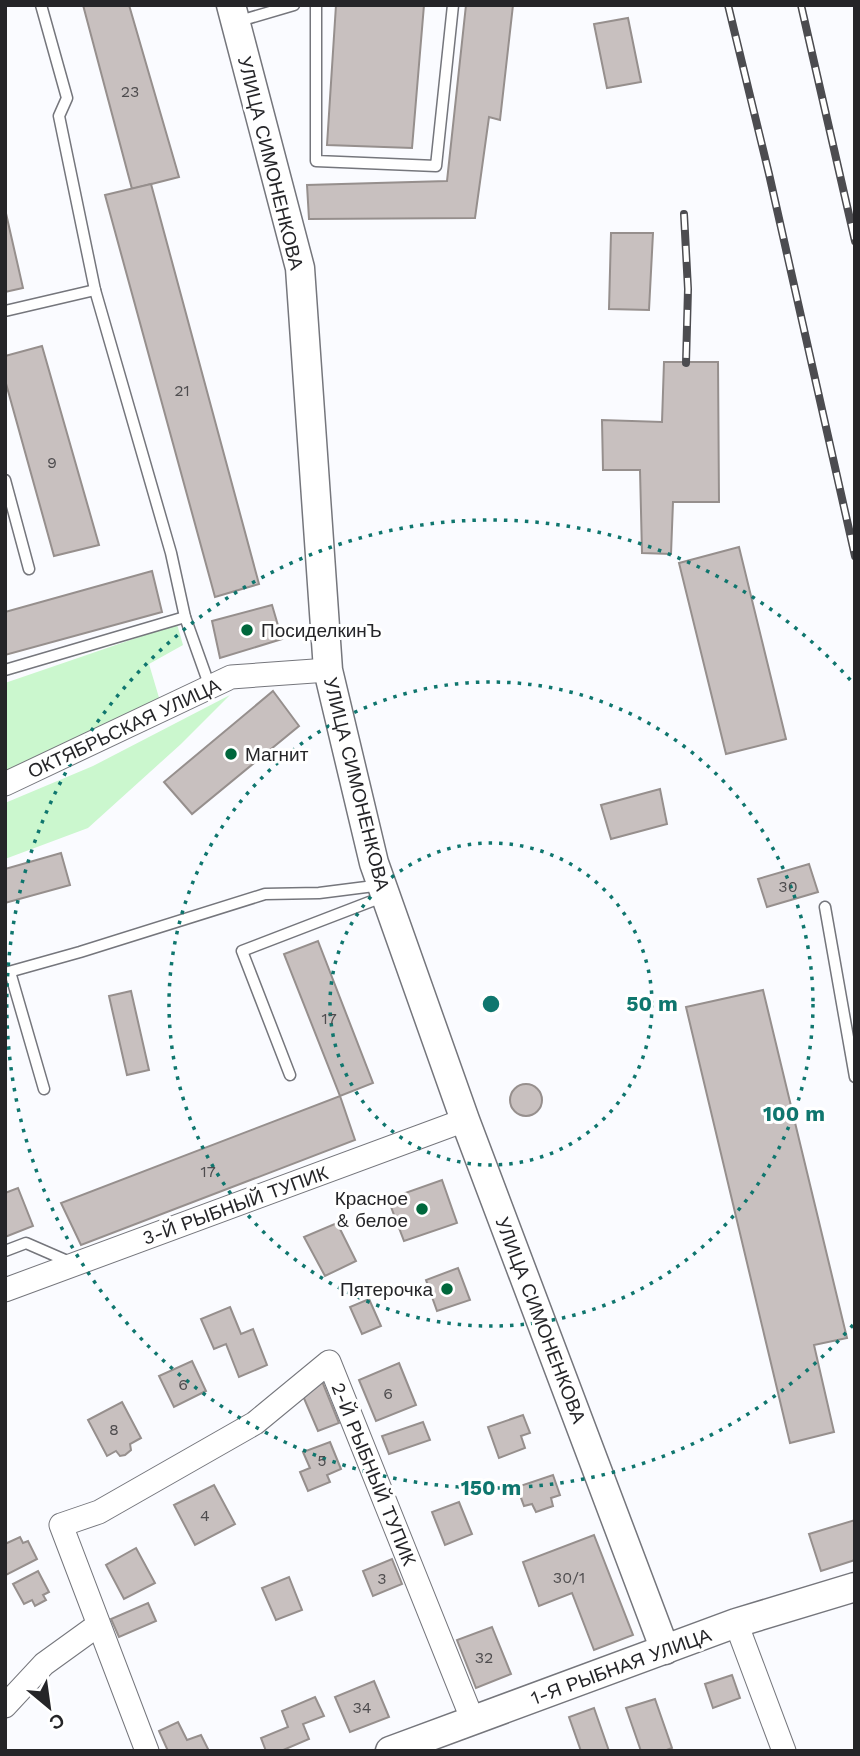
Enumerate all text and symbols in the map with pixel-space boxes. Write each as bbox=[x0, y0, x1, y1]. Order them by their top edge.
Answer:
street label: УЛИЦА СИМОНЕНКОВА bbox=[233, 54, 308, 273]
house number: 23 bbox=[121, 82, 139, 101]
house number: 21 bbox=[174, 381, 190, 400]
house number: 9 bbox=[47, 453, 57, 472]
place label: ПосиделкинЪ bbox=[261, 619, 382, 642]
marker: ПосиделкинЪ bbox=[239, 622, 255, 638]
street label: ОКТЯБРЬСКАЯ УЛИЦА bbox=[24, 674, 224, 783]
street label: УЛИЦА СИМОНЕНКОВА bbox=[319, 675, 394, 894]
place label: Магнит bbox=[245, 743, 309, 766]
marker: Магнит bbox=[223, 746, 239, 762]
house number: 30 bbox=[778, 877, 798, 896]
text: 50 m bbox=[626, 991, 678, 1016]
centre of rings bbox=[479, 992, 503, 1016]
house number: 17 bbox=[321, 1009, 337, 1028]
text: 100 m bbox=[763, 1101, 825, 1126]
street label: 3-Й РЫБНЫЙ ТУПИК bbox=[139, 1161, 331, 1250]
house number: 17 bbox=[200, 1162, 216, 1181]
place label: Красное & белое bbox=[335, 1187, 408, 1232]
marker: Красное & белое bbox=[414, 1201, 430, 1217]
street label: УЛИЦА СИМОНЕНКОВА bbox=[491, 1214, 591, 1427]
place label: Пятерочка bbox=[340, 1278, 433, 1301]
marker: Пятерочка bbox=[439, 1281, 455, 1297]
house number: 6 bbox=[178, 1375, 188, 1394]
street label: 2-Й РЫБНЫЙ ТУПИК bbox=[326, 1379, 421, 1569]
house number: 6 bbox=[383, 1384, 393, 1403]
house number: 8 bbox=[109, 1420, 119, 1439]
house number: 5 bbox=[317, 1451, 327, 1470]
text: 150 m bbox=[461, 1475, 521, 1500]
house number: 4 bbox=[200, 1506, 210, 1525]
house number: 30/1 bbox=[553, 1568, 585, 1587]
house number: 3 bbox=[377, 1569, 387, 1588]
street label: 1-Я РЫБНАЯ УЛИЦА bbox=[528, 1623, 715, 1710]
house number: 32 bbox=[475, 1648, 493, 1667]
north arrow bbox=[14, 1672, 84, 1742]
house number: 34 bbox=[352, 1698, 372, 1717]
text: С bbox=[45, 1708, 69, 1735]

